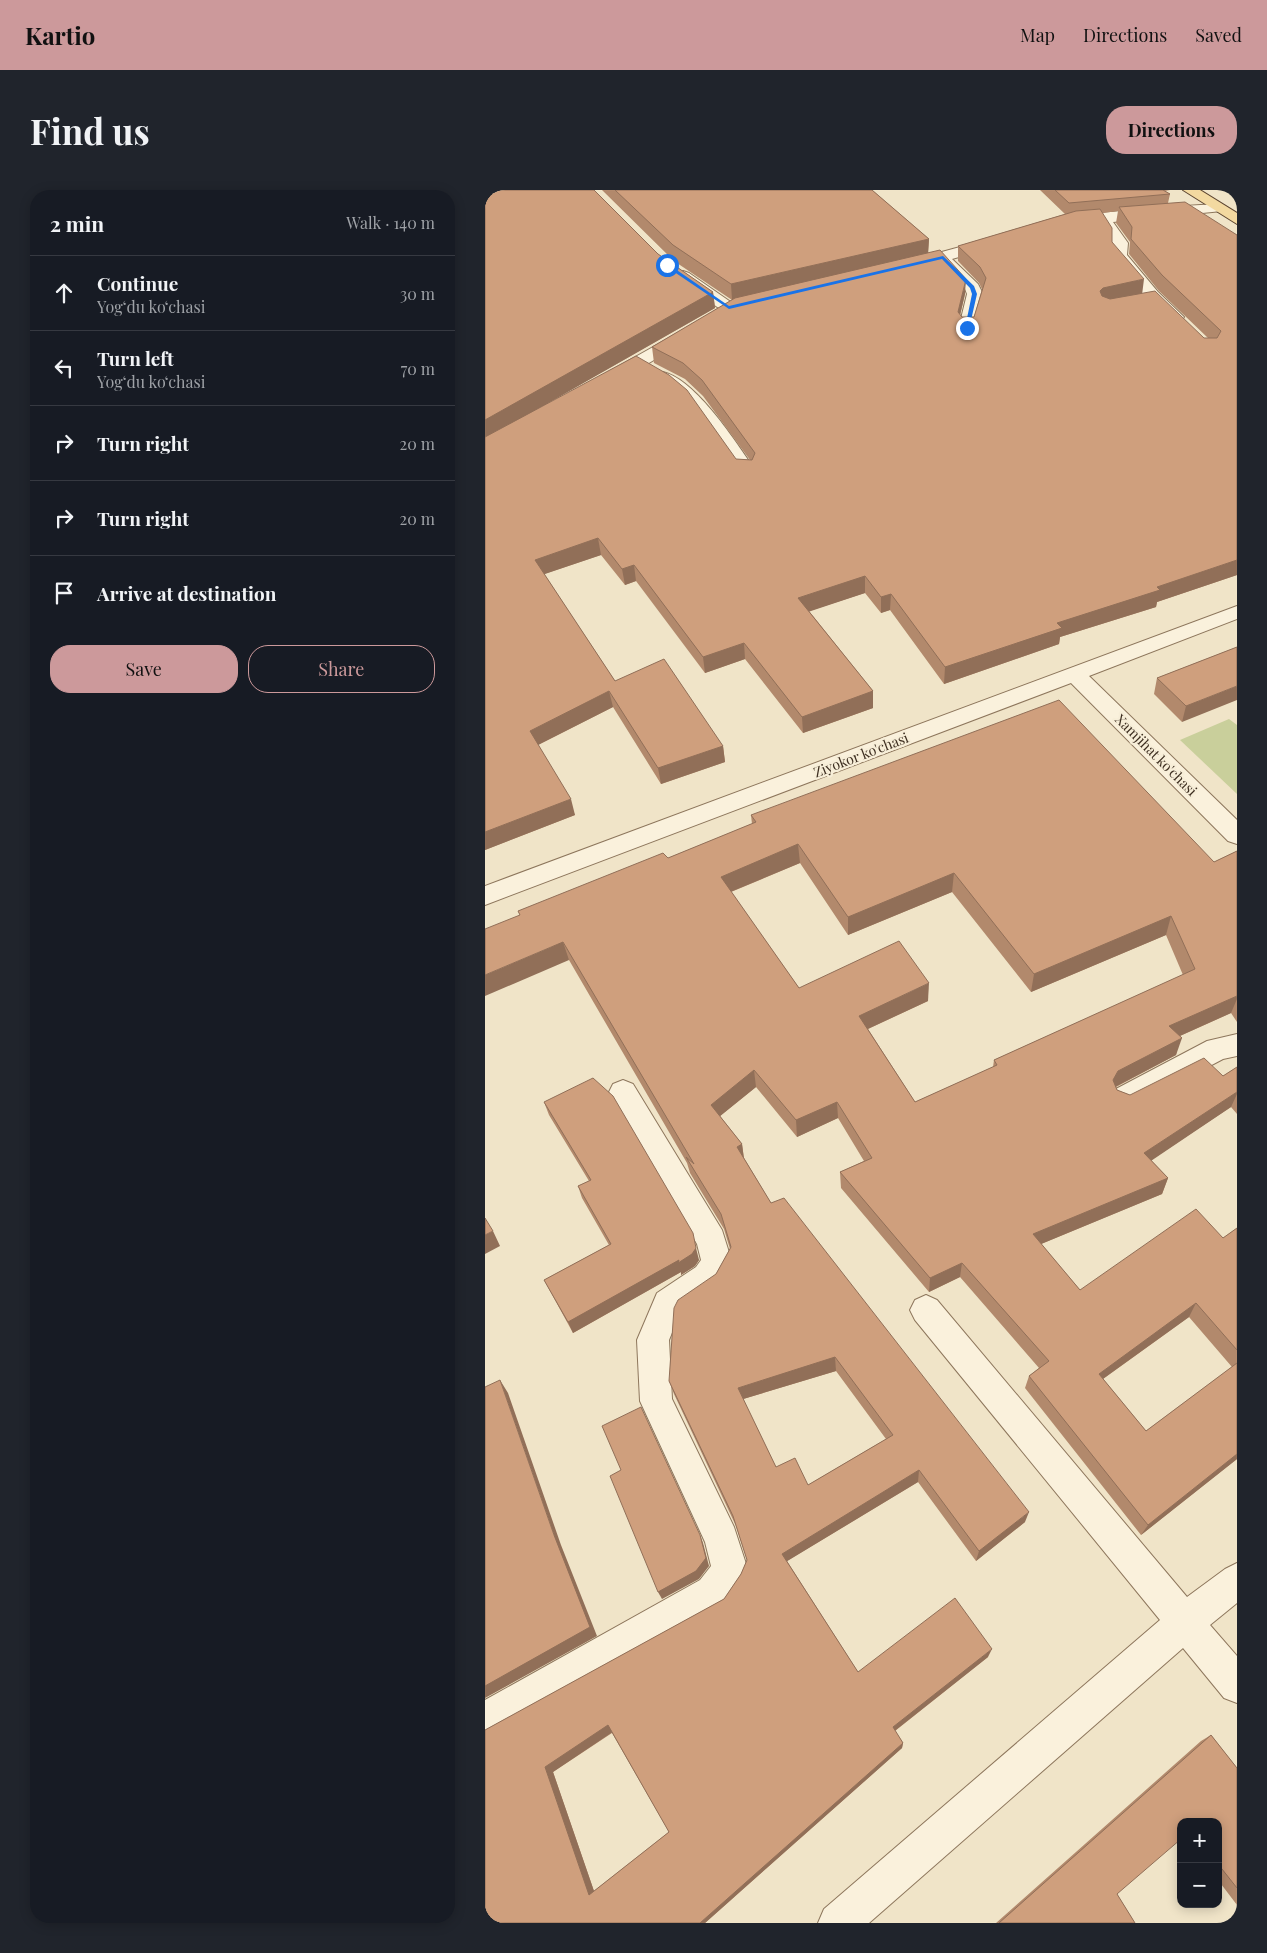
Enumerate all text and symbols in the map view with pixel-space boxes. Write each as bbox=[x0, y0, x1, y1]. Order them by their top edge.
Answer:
text: Kartio bbox=[25, 19, 95, 51]
text: Map bbox=[1020, 23, 1055, 47]
text: Directions bbox=[1083, 23, 1167, 47]
text: Saved bbox=[1195, 23, 1242, 47]
button: Directions bbox=[1106, 106, 1237, 154]
text: Find us bbox=[30, 107, 150, 154]
text: 2 min bbox=[50, 209, 104, 237]
text: Walk · 140 m bbox=[346, 212, 435, 233]
route start bbox=[656, 254, 679, 277]
text: Continue bbox=[97, 270, 178, 296]
icon: ahead bbox=[50, 279, 78, 307]
text: 30 m bbox=[400, 283, 435, 304]
text: Yogʻdu koʻchasi bbox=[97, 296, 205, 317]
route end bbox=[956, 317, 979, 340]
text: Turn left bbox=[97, 345, 174, 371]
icon: left bbox=[50, 354, 78, 382]
text: 70 m bbox=[401, 358, 435, 379]
text: Yogʻdu koʻchasi bbox=[97, 371, 205, 392]
icon: right bbox=[50, 429, 78, 457]
text: Turn right bbox=[97, 430, 189, 456]
text: 20 m bbox=[400, 433, 435, 454]
icon: right bbox=[50, 504, 78, 532]
text: Turn right bbox=[97, 505, 189, 531]
text: 20 m bbox=[400, 508, 435, 529]
icon: arrive bbox=[50, 579, 78, 607]
text: Arrive at destination bbox=[97, 580, 277, 606]
button: Save bbox=[50, 645, 238, 693]
button: Share bbox=[248, 645, 435, 693]
street label: Xamjihat ko'chasi bbox=[1111, 710, 1201, 800]
street label: Ziyokor ko'chasi bbox=[811, 728, 911, 781]
map controls bbox=[1177, 1818, 1222, 1908]
button: + bbox=[1177, 1818, 1222, 1863]
button: − bbox=[1177, 1863, 1222, 1908]

